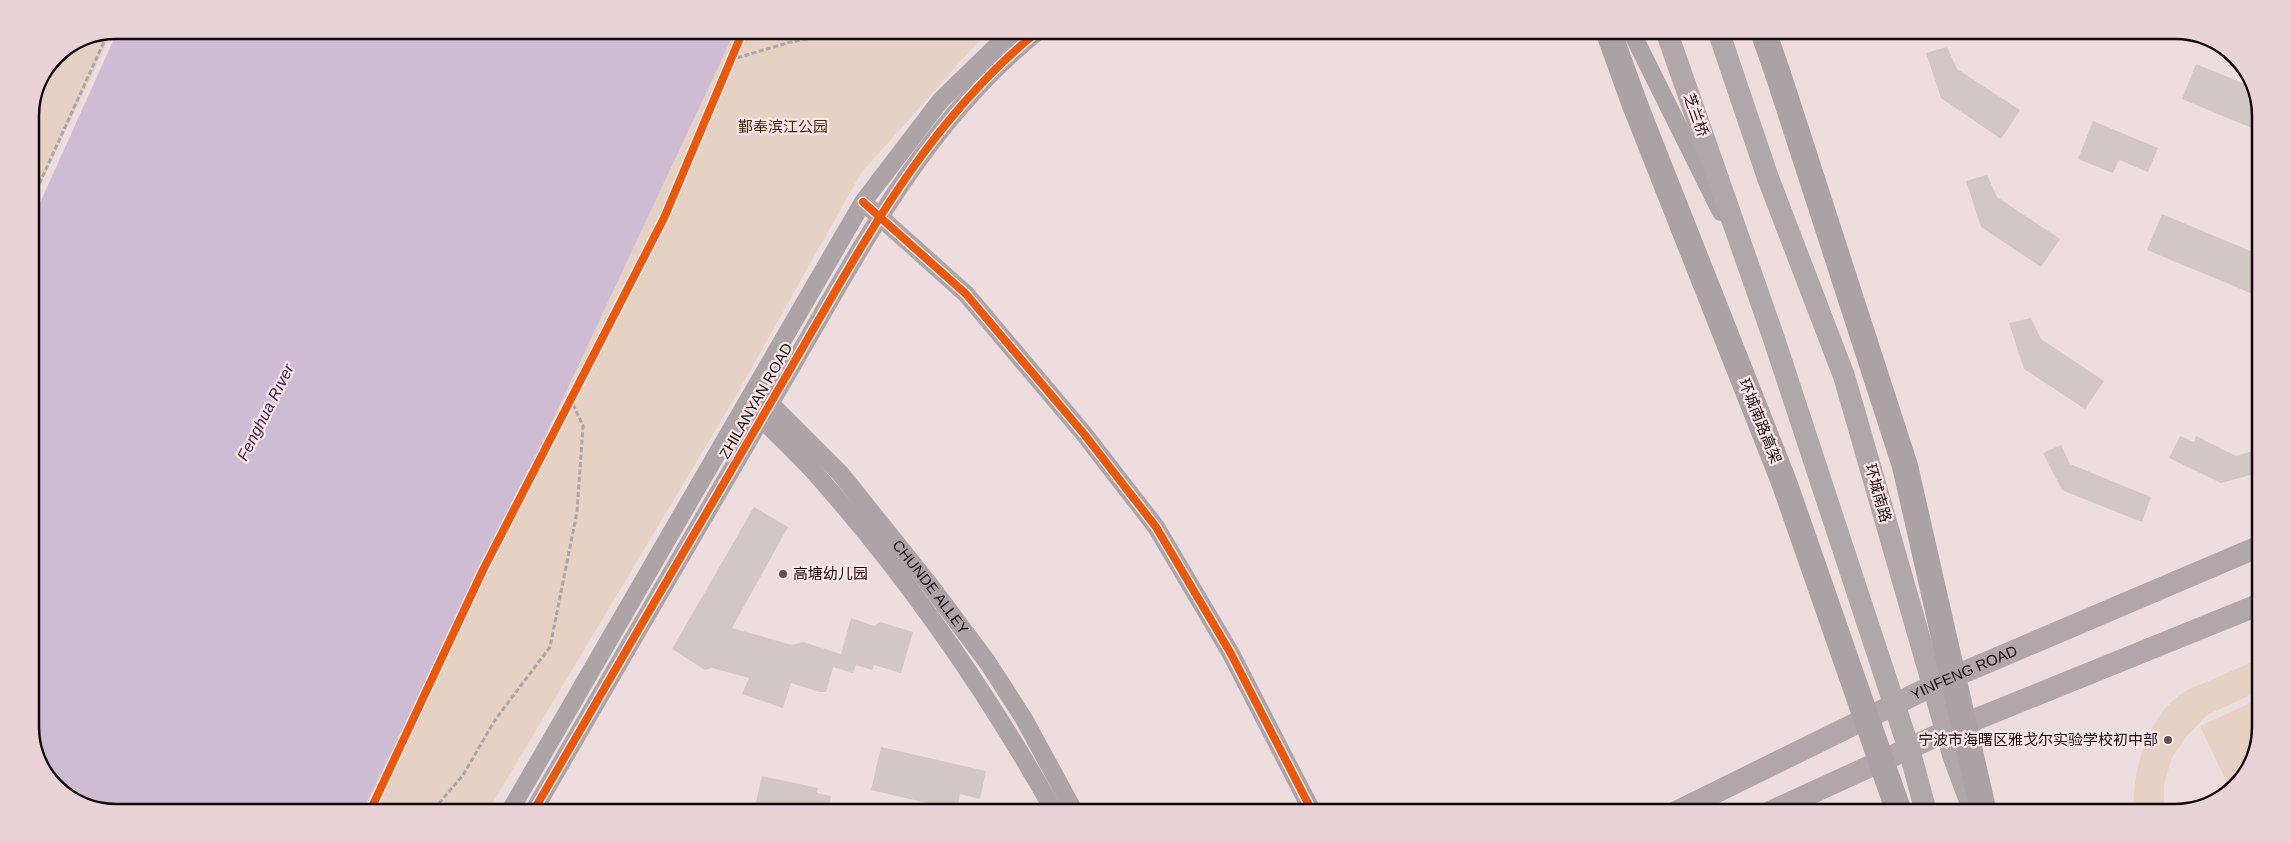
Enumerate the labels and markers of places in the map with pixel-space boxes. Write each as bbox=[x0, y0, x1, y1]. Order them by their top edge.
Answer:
place label: 高塘幼儿园 bbox=[793, 565, 868, 582]
marker: 高塘幼儿园 bbox=[777, 568, 789, 580]
place label: 宁波市海曙区雅戈尔实验学校初中部 bbox=[1918, 731, 2158, 748]
marker: 宁波市海曙区雅戈尔实验学校初中部 bbox=[2162, 734, 2174, 746]

